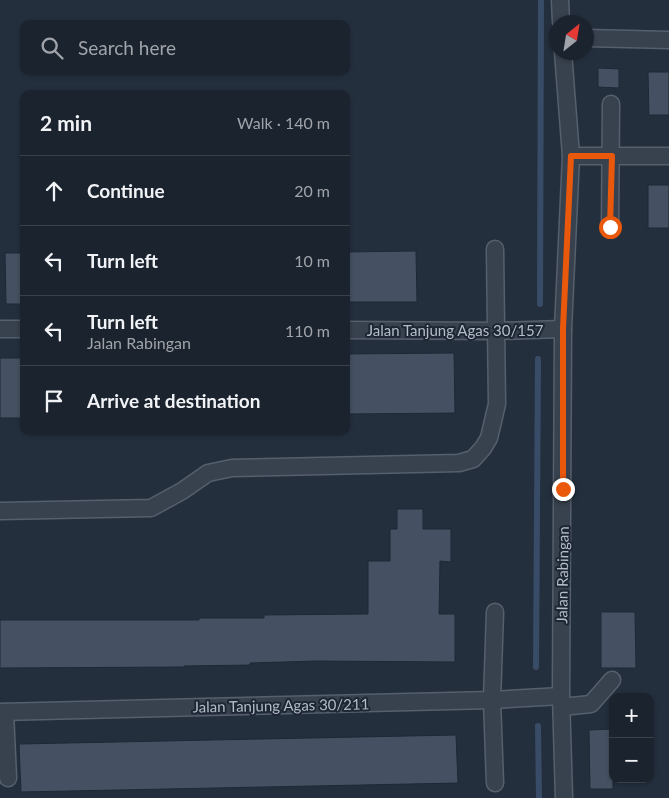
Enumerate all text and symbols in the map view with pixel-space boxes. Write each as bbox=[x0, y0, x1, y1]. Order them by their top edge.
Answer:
north arrow bbox=[549, 15, 594, 60]
search box bbox=[20, 20, 350, 75]
icon: search bbox=[38, 34, 66, 62]
text: Search here bbox=[78, 36, 176, 59]
text: 2 min bbox=[40, 110, 92, 135]
text: Walk · 140 m bbox=[237, 113, 330, 132]
icon: ahead bbox=[40, 177, 68, 205]
text: Continue bbox=[87, 179, 165, 202]
text: 20 m bbox=[294, 181, 330, 200]
route start bbox=[599, 216, 622, 239]
icon: left bbox=[40, 247, 68, 275]
text: Turn left bbox=[87, 249, 158, 272]
text: 10 m bbox=[294, 251, 330, 270]
text: Turn left bbox=[87, 310, 158, 333]
icon: left bbox=[40, 317, 68, 345]
text: 110 m bbox=[285, 321, 330, 340]
street label: Jalan Tanjung Agas 30/157 bbox=[367, 321, 544, 339]
text: Jalan Rabingan bbox=[87, 333, 191, 352]
icon: arrive bbox=[40, 387, 68, 415]
text: Arrive at destination bbox=[87, 389, 260, 412]
route end bbox=[552, 478, 575, 501]
street label: Jalan Rabingan bbox=[552, 526, 572, 624]
map controls bbox=[609, 693, 654, 783]
button: + bbox=[609, 693, 654, 738]
street label: Jalan Tanjung Agas 30/211 bbox=[192, 694, 370, 716]
button: − bbox=[609, 738, 654, 783]

